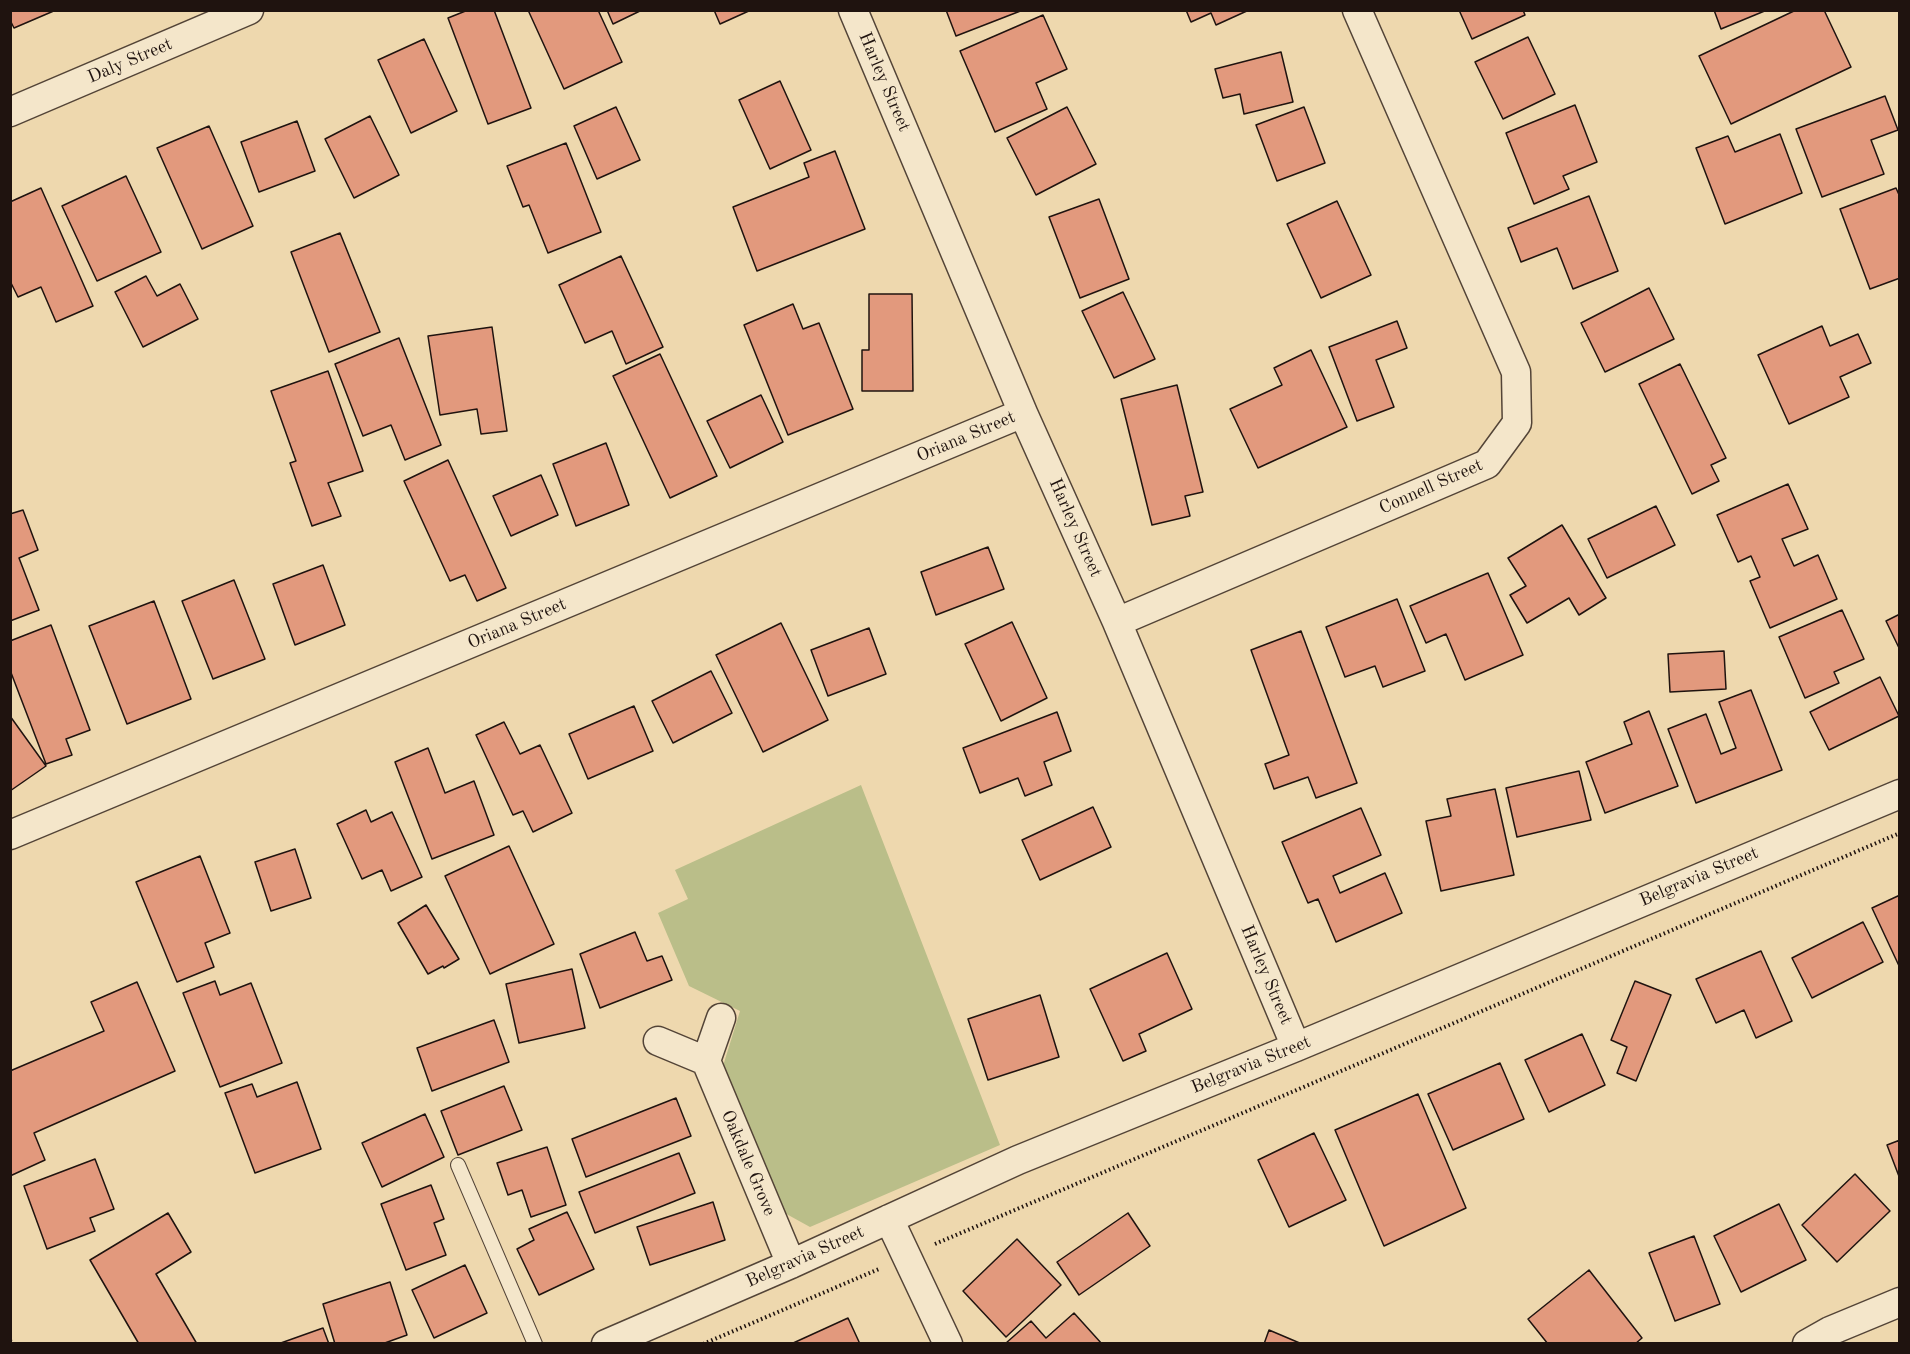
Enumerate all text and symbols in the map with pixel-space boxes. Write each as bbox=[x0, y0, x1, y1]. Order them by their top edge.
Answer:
street label: Harley Street bbox=[853, 29, 915, 135]
street label: Daly Street bbox=[84, 33, 176, 89]
street label: Oriana Street bbox=[913, 407, 1019, 467]
street label: Connell Street bbox=[1376, 455, 1486, 519]
street label: Harley Street bbox=[1044, 475, 1106, 581]
street label: Oriana Street bbox=[464, 594, 570, 654]
street label: Belgravia Street bbox=[1636, 842, 1762, 912]
street label: Harley Street bbox=[1235, 922, 1297, 1028]
street label: Belgravia Street bbox=[1188, 1031, 1314, 1099]
street label: Oakdale Grove bbox=[716, 1107, 780, 1219]
street label: Belgravia Street bbox=[743, 1221, 867, 1293]

